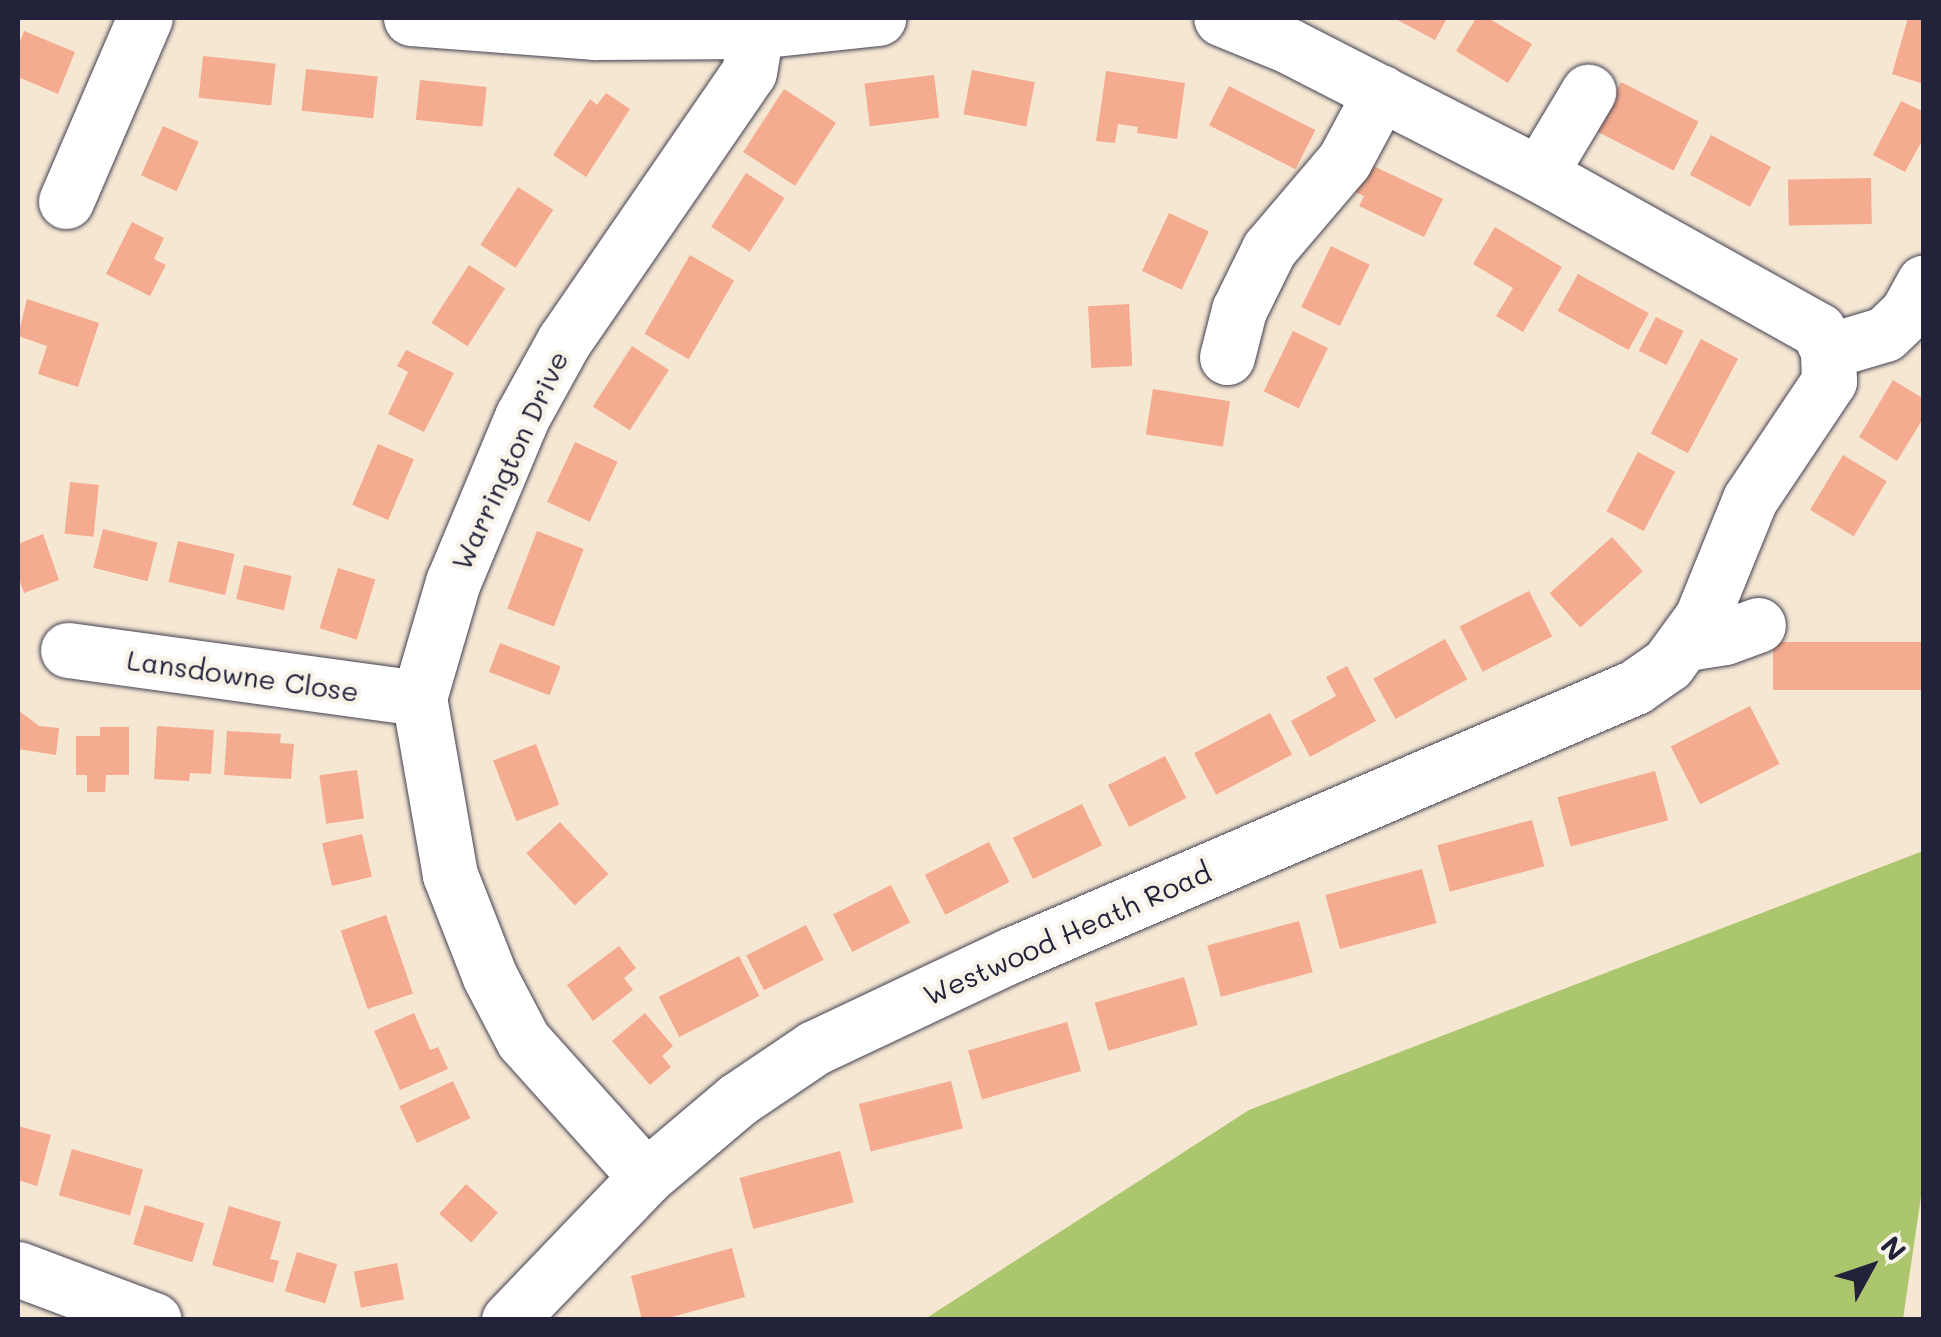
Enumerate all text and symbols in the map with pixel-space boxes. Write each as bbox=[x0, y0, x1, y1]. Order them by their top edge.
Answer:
street label: Warrington Drive bbox=[444, 345, 574, 575]
street label: Lansdowne Close bbox=[125, 642, 361, 708]
street label: Westwood Heath Road bbox=[918, 854, 1216, 1012]
north arrow bbox=[1821, 1217, 1921, 1317]
text: N bbox=[1873, 1228, 1915, 1267]

